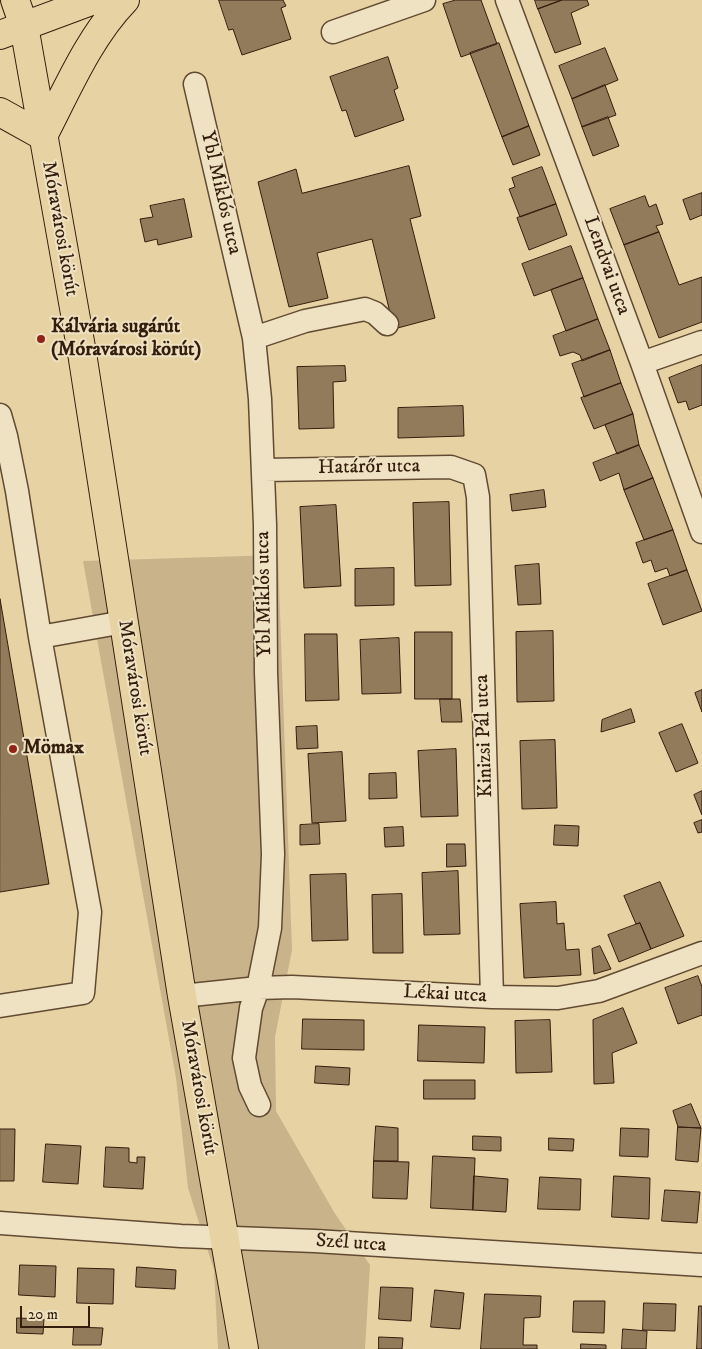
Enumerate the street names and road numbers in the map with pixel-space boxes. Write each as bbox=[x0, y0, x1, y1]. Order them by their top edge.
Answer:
street label: Ybl Miklós utca bbox=[194, 129, 246, 257]
street label: Móravárosi körút bbox=[35, 159, 83, 299]
street label: Lendvai utca bbox=[577, 214, 635, 318]
street label: Határőr utca bbox=[318, 455, 420, 481]
street label: Ybl Miklós utca bbox=[252, 531, 278, 657]
street label: Móravárosi körút bbox=[111, 618, 157, 758]
street label: Kinizsi Pál utca bbox=[471, 674, 499, 798]
street label: Lékai utca bbox=[403, 981, 487, 1009]
street label: Móravárosi körút bbox=[174, 1018, 222, 1158]
street label: Szél utca bbox=[315, 1230, 387, 1258]

